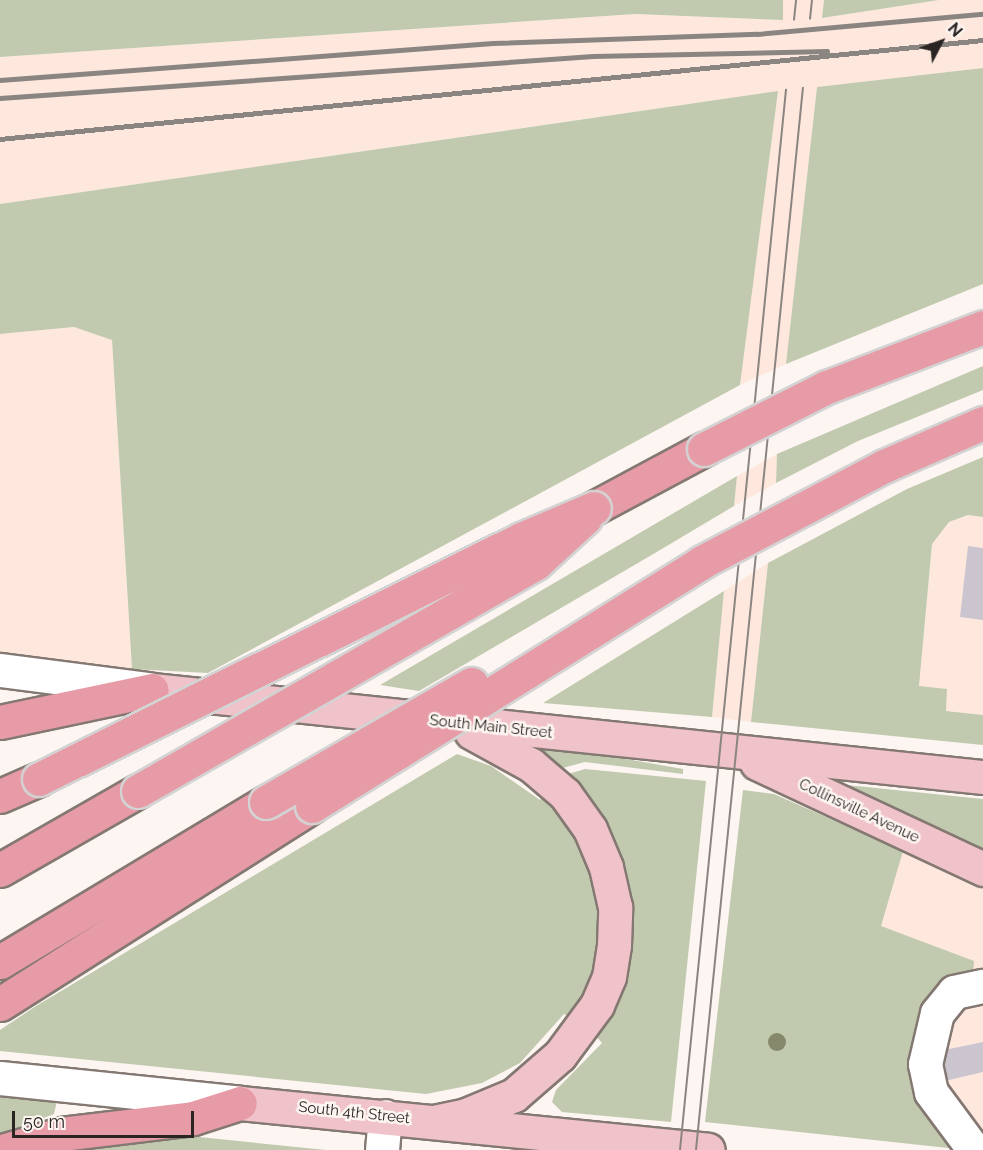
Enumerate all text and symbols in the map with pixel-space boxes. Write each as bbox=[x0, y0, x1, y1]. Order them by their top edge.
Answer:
north arrow bbox=[911, 12, 971, 72]
text: N bbox=[944, 19, 966, 41]
street label: South Main Street bbox=[429, 712, 553, 742]
street label: Collinsville Avenue bbox=[796, 775, 922, 847]
street label: South 4th Street bbox=[297, 1098, 411, 1128]
scale bar bbox=[15, 1099, 196, 1137]
text: 50 m bbox=[23, 1111, 65, 1132]

